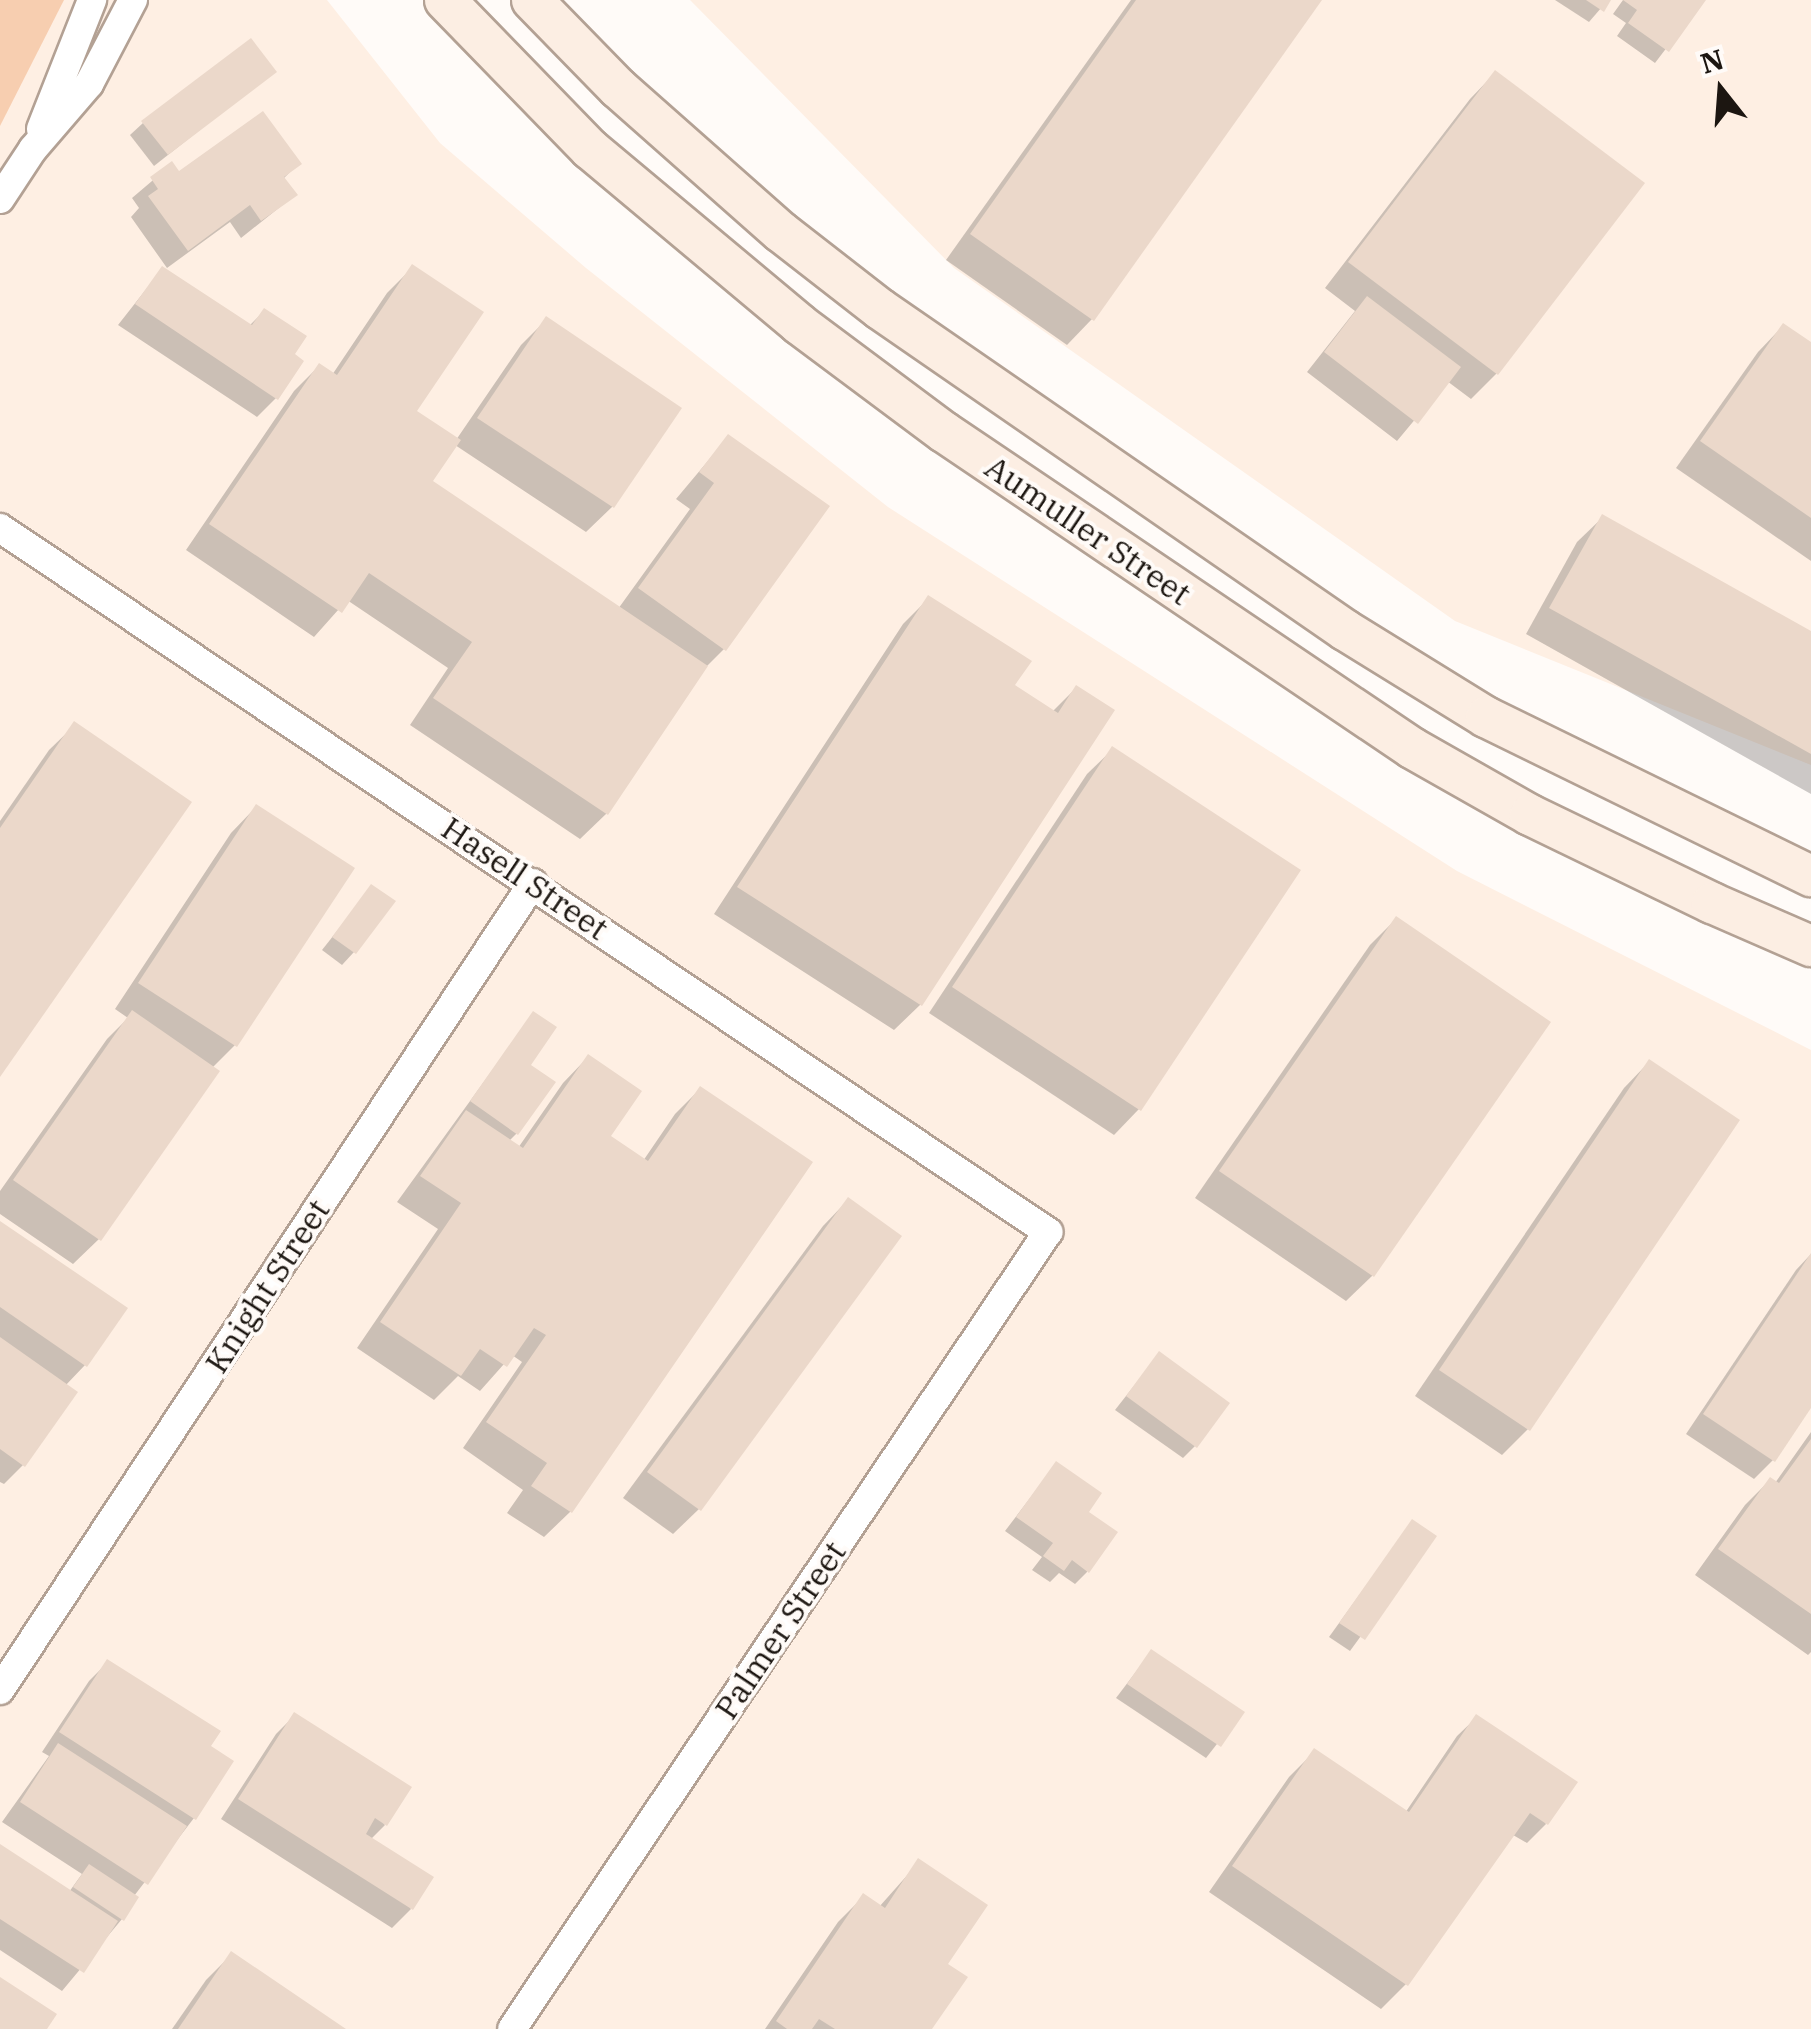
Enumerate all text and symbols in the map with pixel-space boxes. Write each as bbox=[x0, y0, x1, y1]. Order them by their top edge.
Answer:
north arrow bbox=[1671, 40, 1771, 140]
text: N bbox=[1696, 40, 1728, 82]
street label: Aumuller Street bbox=[978, 447, 1198, 613]
street label: Hasell Street bbox=[435, 808, 615, 948]
street label: Knight Street bbox=[197, 1192, 337, 1380]
street label: Palmer Street bbox=[707, 1534, 853, 1726]

